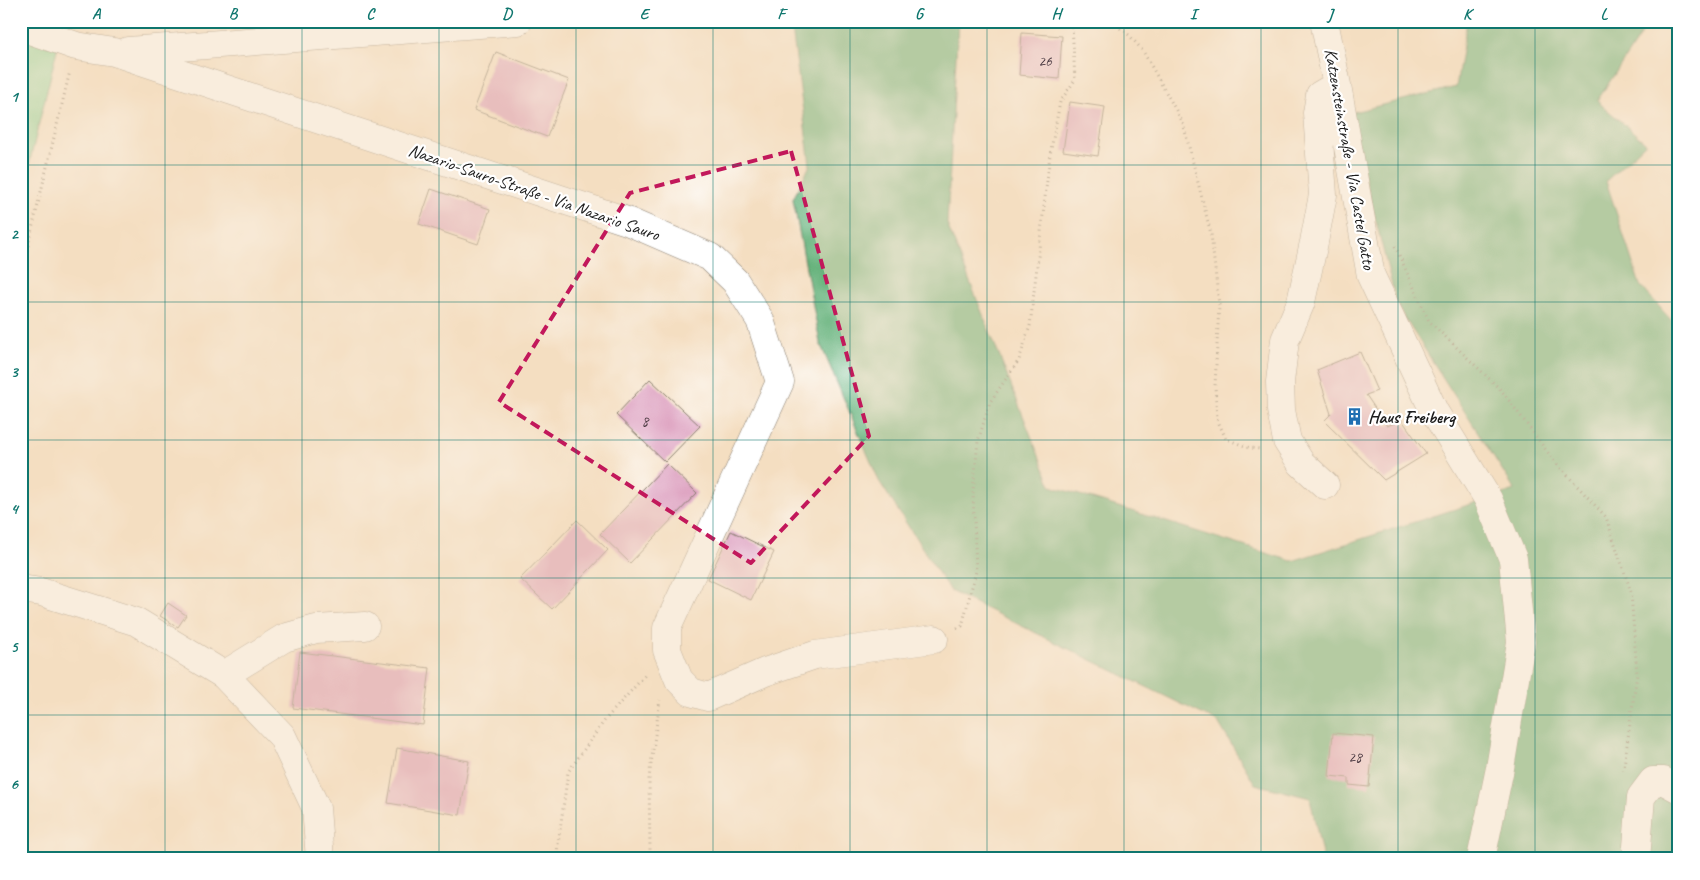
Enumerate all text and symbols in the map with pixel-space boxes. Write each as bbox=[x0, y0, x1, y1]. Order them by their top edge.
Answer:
text: A bbox=[92, 4, 102, 24]
text: B bbox=[229, 4, 239, 24]
text: C bbox=[366, 4, 376, 24]
text: D bbox=[502, 4, 513, 24]
text: E bbox=[640, 4, 651, 24]
text: F bbox=[777, 4, 788, 24]
text: G bbox=[915, 4, 925, 24]
text: H bbox=[1051, 4, 1063, 24]
text: I bbox=[1190, 4, 1200, 24]
text: J bbox=[1326, 4, 1335, 24]
text: K bbox=[1463, 4, 1475, 24]
text: L bbox=[1601, 4, 1609, 24]
street label: Katzensteinstraße - Via Castel Gatto bbox=[1320, 47, 1381, 273]
house number: 26 bbox=[1038, 52, 1053, 71]
text: 1 bbox=[10, 87, 19, 107]
street label: Nazario-Sauro-Straße - Via Nazario Sauro bbox=[406, 139, 664, 246]
text: 2 bbox=[10, 224, 19, 244]
text: 3 bbox=[10, 362, 19, 382]
place label: Haus Freiberg bbox=[1368, 406, 1457, 428]
building icon: Haus Freiberg bbox=[1344, 407, 1364, 427]
house number: 8 bbox=[642, 412, 650, 431]
text: 4 bbox=[10, 499, 19, 519]
text: 5 bbox=[11, 637, 20, 657]
house number: 28 bbox=[1348, 748, 1363, 767]
text: 6 bbox=[10, 774, 19, 794]

